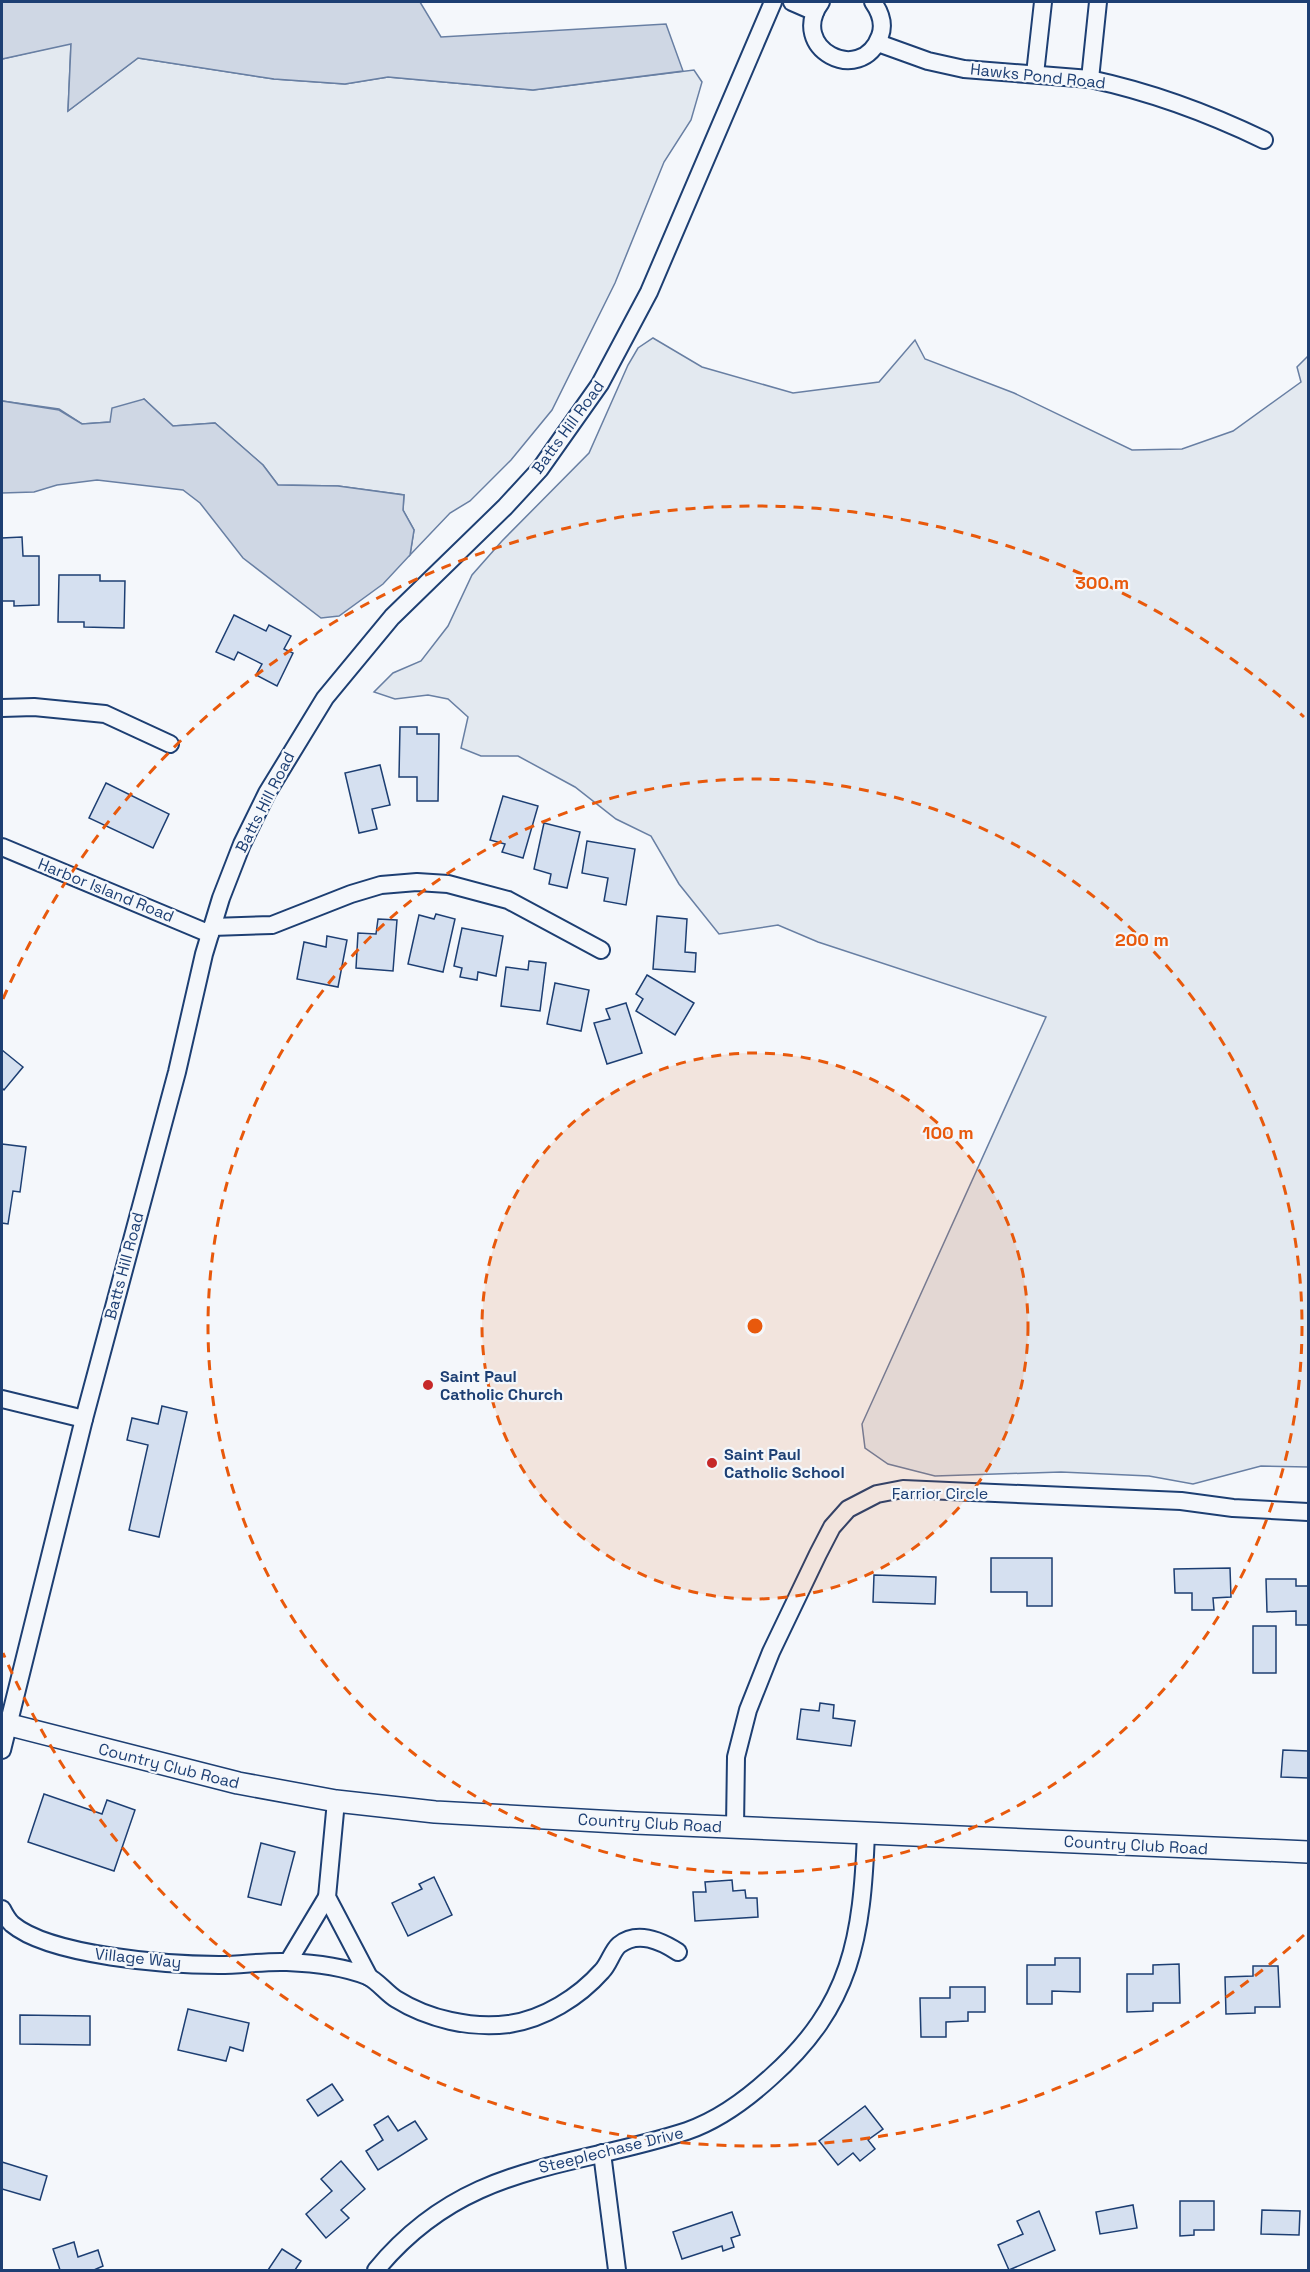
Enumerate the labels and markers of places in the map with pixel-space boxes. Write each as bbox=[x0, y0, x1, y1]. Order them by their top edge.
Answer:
centre of rings bbox=[745, 1316, 765, 1336]
place label: Saint Paul Catholic Church bbox=[440, 1366, 563, 1405]
marker: Saint Paul Catholic Church bbox=[421, 1378, 435, 1392]
place label: Saint Paul Catholic School bbox=[724, 1444, 845, 1483]
marker: Saint Paul Catholic School bbox=[705, 1456, 719, 1470]

